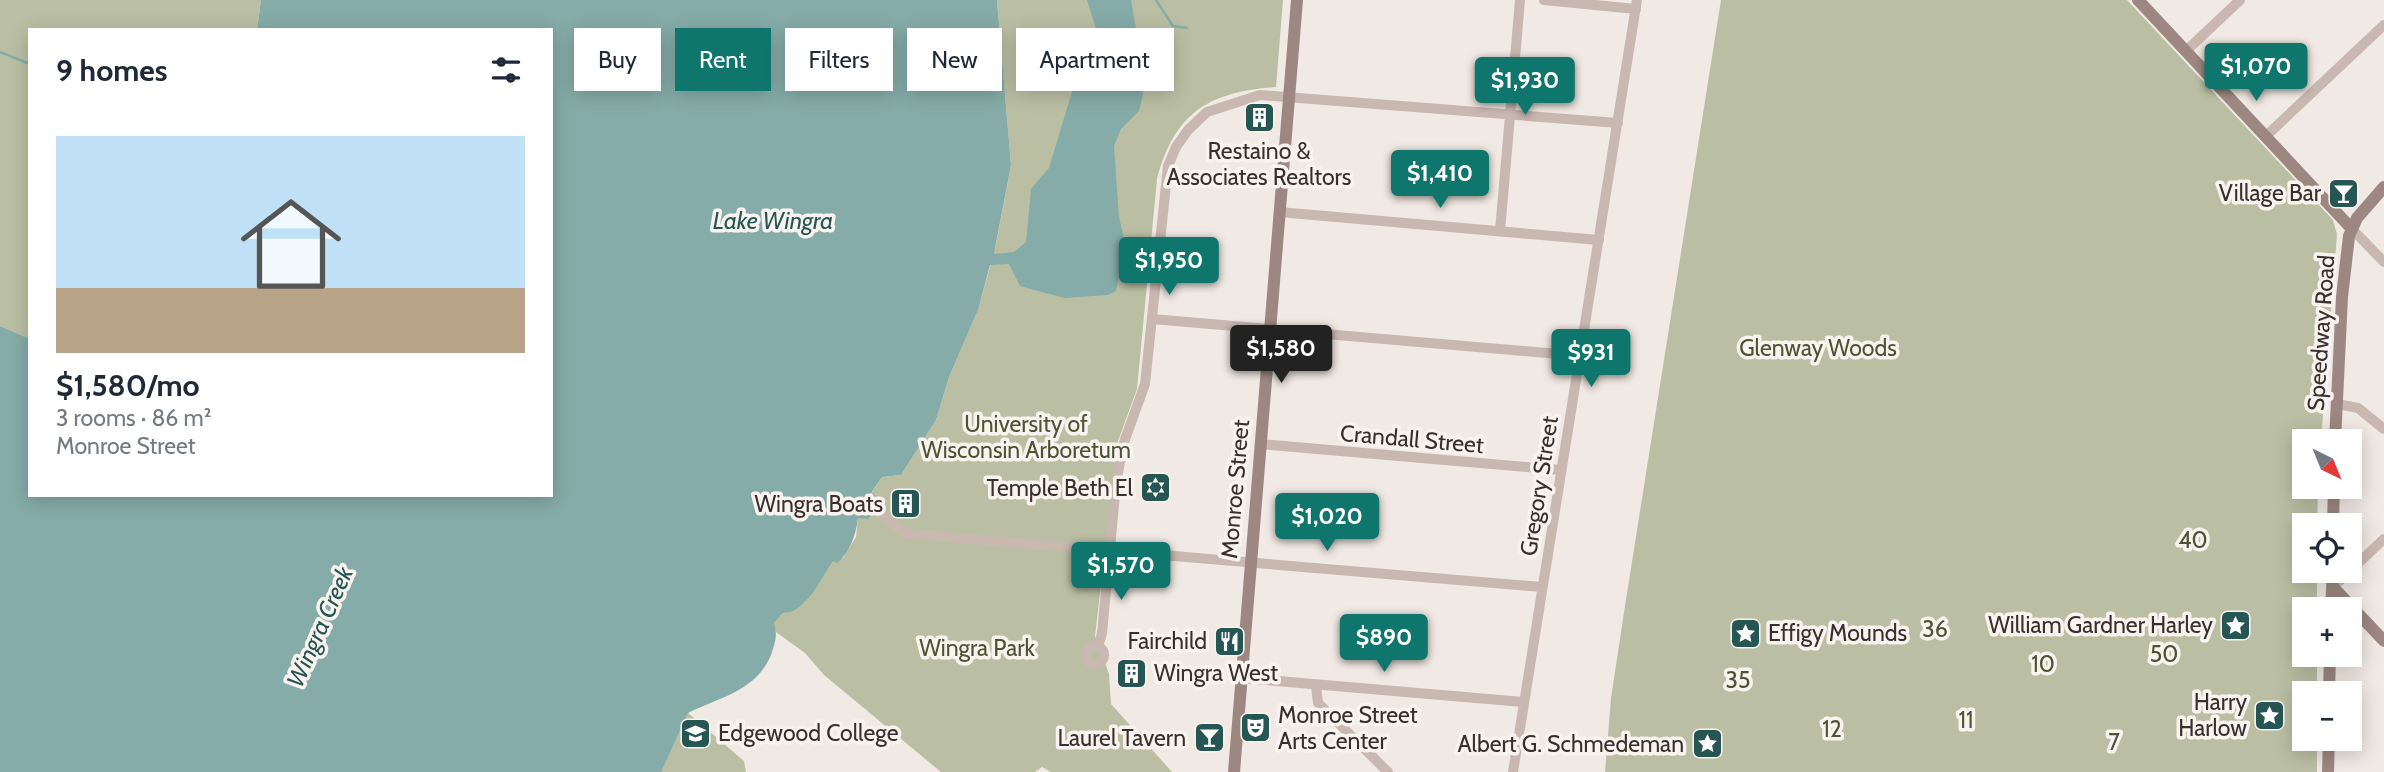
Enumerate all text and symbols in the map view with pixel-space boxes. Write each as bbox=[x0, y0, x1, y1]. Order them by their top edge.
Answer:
chip: Buy bbox=[574, 28, 661, 91]
chip: Rent bbox=[675, 28, 771, 91]
chip: Filters bbox=[785, 28, 893, 91]
chip: New bbox=[907, 28, 1002, 91]
chip: Apartment bbox=[1016, 28, 1174, 91]
pin: $1,070 bbox=[2199, 43, 2313, 103]
icon: filters bbox=[487, 51, 525, 89]
text: 9 homes bbox=[56, 52, 167, 89]
text: $1,070 bbox=[2221, 52, 2291, 80]
pin: $1,930 bbox=[1468, 58, 1582, 117]
text: $1,930 bbox=[1491, 66, 1559, 94]
building icon: Restaino & Associates Realtors bbox=[1242, 100, 1276, 134]
place label: Restaino & Associates Realtors bbox=[1167, 137, 1351, 191]
pin: $1,410 bbox=[1383, 150, 1497, 210]
text: $1,410 bbox=[1407, 159, 1473, 187]
bar icon: Village Bar bbox=[2327, 176, 2361, 210]
place label: Village Bar bbox=[2219, 179, 2322, 207]
icon: home bbox=[228, 181, 354, 307]
water label: Lake Wingra bbox=[713, 206, 833, 235]
pin: $1,950 bbox=[1112, 238, 1226, 297]
text: $1,950 bbox=[1135, 246, 1203, 274]
street label: Speedway Road bbox=[2302, 254, 2340, 412]
pin: $1,580 bbox=[1224, 326, 1338, 385]
pin: $931 bbox=[1550, 330, 1632, 389]
text: $1,580 bbox=[1246, 334, 1316, 362]
park label: Glenway Woods bbox=[1739, 334, 1897, 362]
text: $931 bbox=[1567, 338, 1615, 366]
text: $1,580/mo bbox=[56, 367, 200, 404]
text: 3 rooms · 86 m² bbox=[56, 404, 211, 432]
park label: University of Wisconsin Arboretum bbox=[921, 410, 1131, 464]
street label: Gregory Street bbox=[1514, 414, 1564, 558]
street label: Monroe Street bbox=[1215, 418, 1255, 560]
street label: Crandall Street bbox=[1339, 419, 1485, 459]
north arrow bbox=[2292, 429, 2362, 499]
map controls bbox=[2292, 429, 2362, 751]
text: Monroe Street bbox=[56, 432, 196, 460]
synagogue icon: Temple Beth El bbox=[1139, 471, 1173, 505]
place label: Temple Beth El bbox=[986, 474, 1134, 502]
building icon: Wingra Boats bbox=[889, 487, 923, 521]
place label: Wingra Boats bbox=[754, 490, 883, 518]
pin: $1,020 bbox=[1270, 494, 1384, 553]
text: $1,020 bbox=[1291, 502, 1363, 530]
button: locate bbox=[2292, 513, 2362, 583]
park label: 40 bbox=[2178, 526, 2208, 554]
pin: $1,570 bbox=[1064, 542, 1178, 602]
text: $1,570 bbox=[1087, 551, 1155, 579]
water label: Wingra Creek bbox=[280, 562, 359, 691]
button: + bbox=[2292, 597, 2362, 667]
place icon: William Gardner Harley bbox=[2219, 608, 2253, 642]
place label: William Gardner Harley bbox=[1988, 611, 2213, 639]
pin: $890 bbox=[1343, 614, 1425, 674]
park label: 36 bbox=[1922, 615, 1948, 643]
place icon: Effigy Mounds bbox=[1728, 616, 1762, 650]
place label: Effigy Mounds bbox=[1768, 619, 1907, 647]
text: $890 bbox=[1356, 623, 1412, 651]
restaurant icon: Fairchild bbox=[1213, 624, 1247, 658]
place label: Fairchild bbox=[1128, 627, 1207, 655]
park label: Wingra Park bbox=[919, 634, 1035, 662]
park label: 50 bbox=[2150, 640, 2178, 668]
park label: 10 bbox=[2031, 650, 2055, 678]
building icon: Wingra West bbox=[1114, 656, 1148, 690]
place label: Wingra West bbox=[1154, 659, 1278, 687]
park label: 35 bbox=[1726, 666, 1750, 694]
button: − bbox=[2292, 681, 2362, 751]
place label: Harry Harlow bbox=[2178, 688, 2247, 742]
place icon: Harry Harlow bbox=[2253, 698, 2287, 732]
place label: Monroe Street Arts Center bbox=[1278, 701, 1418, 755]
park label: 11 bbox=[1959, 706, 1974, 734]
theatre icon: Monroe Street Arts Center bbox=[1238, 711, 1272, 745]
park label: 12 bbox=[1822, 715, 1842, 743]
school or university icon: Edgewood College bbox=[678, 716, 712, 750]
place label: Edgewood College bbox=[718, 719, 899, 747]
bar icon: Laurel Tavern bbox=[1192, 721, 1226, 755]
place label: Laurel Tavern bbox=[1058, 724, 1186, 752]
place icon: Albert G. Schmedeman bbox=[1690, 727, 1724, 761]
park label: 7 bbox=[2108, 728, 2120, 756]
place label: Albert G. Schmedeman bbox=[1458, 730, 1684, 758]

